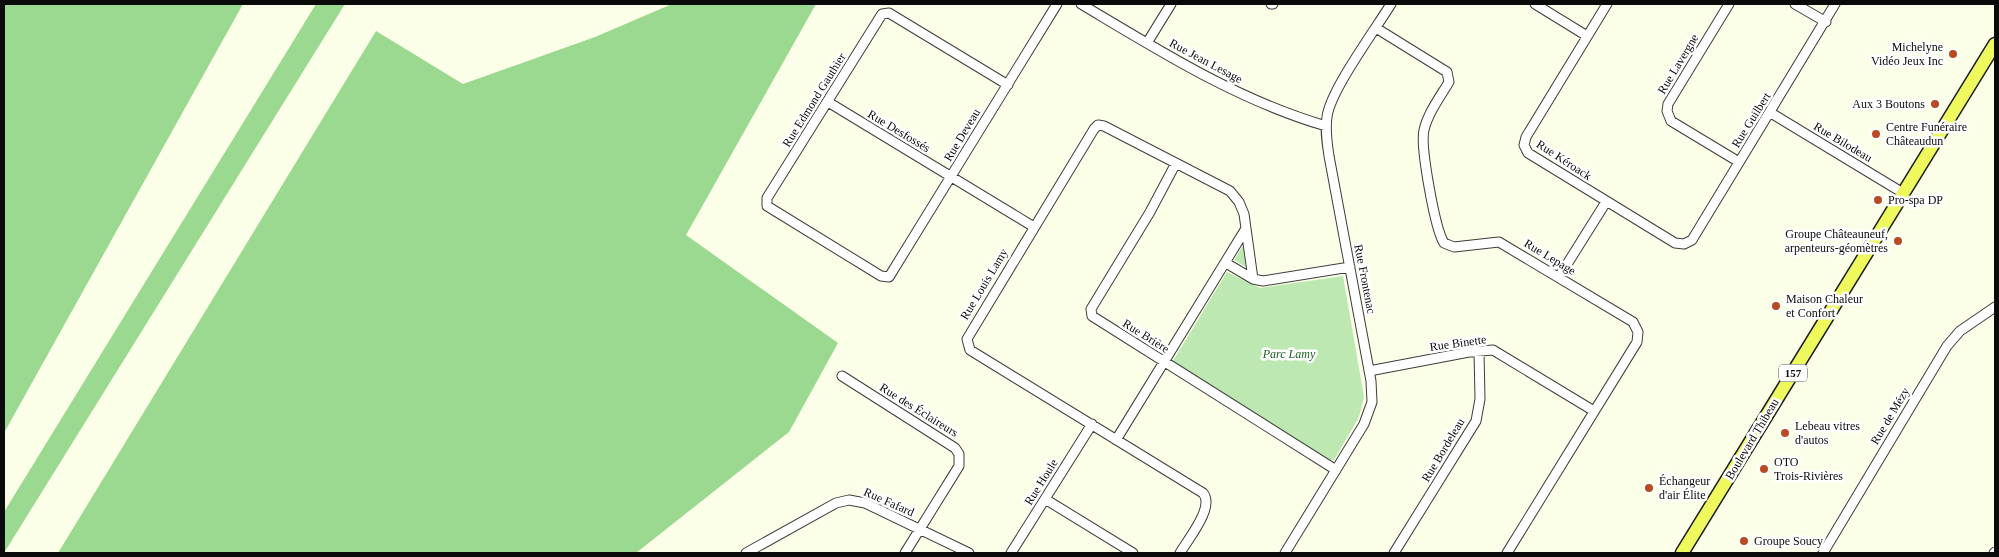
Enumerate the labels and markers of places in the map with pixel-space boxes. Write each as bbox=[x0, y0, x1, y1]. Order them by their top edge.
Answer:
place label: Michelyne Vidéo Jeux Inc bbox=[1871, 40, 1943, 68]
marker: Michelyne Vidéo Jeux Inc bbox=[1947, 48, 1959, 60]
place label: Aux 3 Boutons bbox=[1852, 97, 1925, 111]
marker: Aux 3 Boutons bbox=[1929, 98, 1941, 110]
place label: Centre Funéraire Châteaudun bbox=[1886, 120, 1967, 148]
marker: Centre Funéraire Châteaudun bbox=[1870, 128, 1882, 140]
place label: Pro-spa DP bbox=[1888, 193, 1943, 207]
marker: Pro-spa DP bbox=[1872, 194, 1884, 206]
place label: Groupe Châteauneuf, arpenteurs-géomètres bbox=[1785, 227, 1888, 255]
marker: Groupe Châteauneuf, arpenteurs-géomètres bbox=[1892, 235, 1904, 247]
place label: Maison Chaleur et Confort bbox=[1786, 292, 1863, 320]
marker: Maison Chaleur et Confort bbox=[1770, 300, 1782, 312]
place label: Lebeau vitres d'autos bbox=[1795, 419, 1860, 447]
marker: Lebeau vitres d'autos bbox=[1779, 427, 1791, 439]
place label: OTO Trois-Rivières bbox=[1774, 455, 1843, 483]
marker: OTO Trois-Rivières bbox=[1758, 463, 1770, 475]
place label: Échangeur d'air Élite bbox=[1659, 474, 1710, 502]
marker: Échangeur d'air Élite bbox=[1643, 482, 1655, 494]
place label: Groupe Soucy bbox=[1754, 534, 1823, 548]
marker: Groupe Soucy bbox=[1738, 535, 1750, 547]

